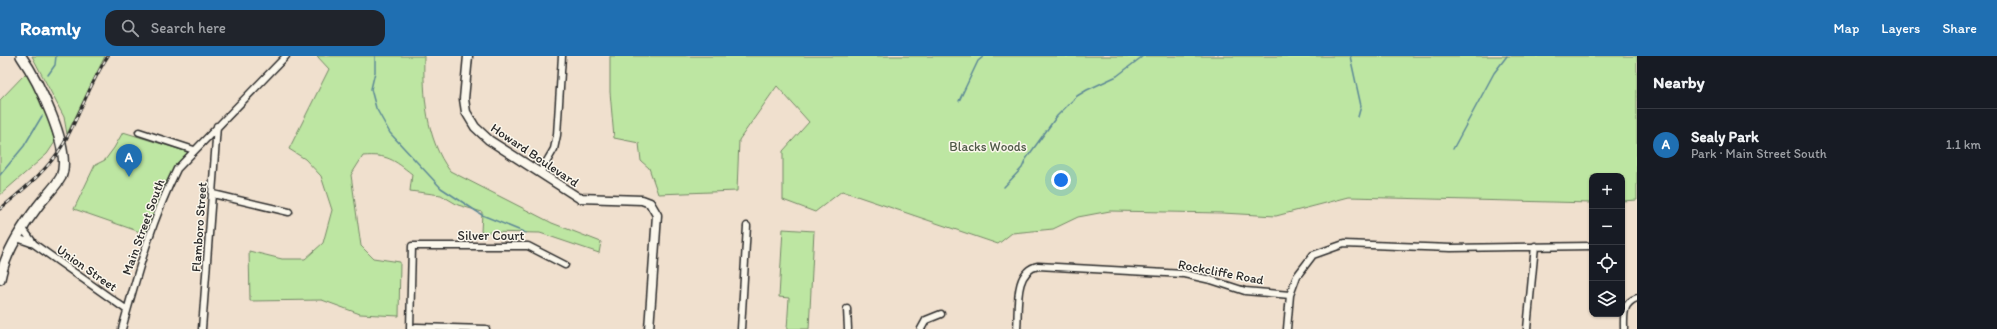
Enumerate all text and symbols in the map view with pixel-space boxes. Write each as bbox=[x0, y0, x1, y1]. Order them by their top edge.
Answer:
search box bbox=[105, 10, 385, 46]
text: Roamly bbox=[20, 17, 81, 40]
icon: search bbox=[119, 17, 141, 39]
text: Search here bbox=[151, 19, 226, 37]
text: Map bbox=[1834, 20, 1859, 37]
text: Layers bbox=[1881, 20, 1920, 37]
text: Share bbox=[1942, 20, 1977, 37]
text: Nearby bbox=[1653, 72, 1705, 92]
street label: Howard Boulevard bbox=[488, 120, 582, 190]
text: Sealy Park bbox=[1691, 128, 1759, 146]
text: A bbox=[1662, 137, 1670, 152]
text: 1.1 km bbox=[1946, 137, 1981, 152]
park label: Blacks Woods bbox=[949, 139, 1027, 154]
pin: A bbox=[116, 144, 142, 177]
text: Park · Main Street South bbox=[1691, 146, 1827, 161]
your location bbox=[1051, 170, 1071, 190]
map controls bbox=[1589, 173, 1625, 317]
button: + bbox=[1589, 173, 1625, 209]
street label: Main Street South bbox=[119, 177, 167, 277]
street label: Flamboro Street bbox=[188, 181, 210, 273]
button: − bbox=[1589, 209, 1625, 245]
street label: Silver Court bbox=[458, 228, 525, 243]
street label: Union Street bbox=[54, 242, 120, 294]
button: locate bbox=[1589, 245, 1625, 281]
street label: Rockcliffe Road bbox=[1177, 256, 1265, 288]
button: layers bbox=[1589, 281, 1625, 317]

